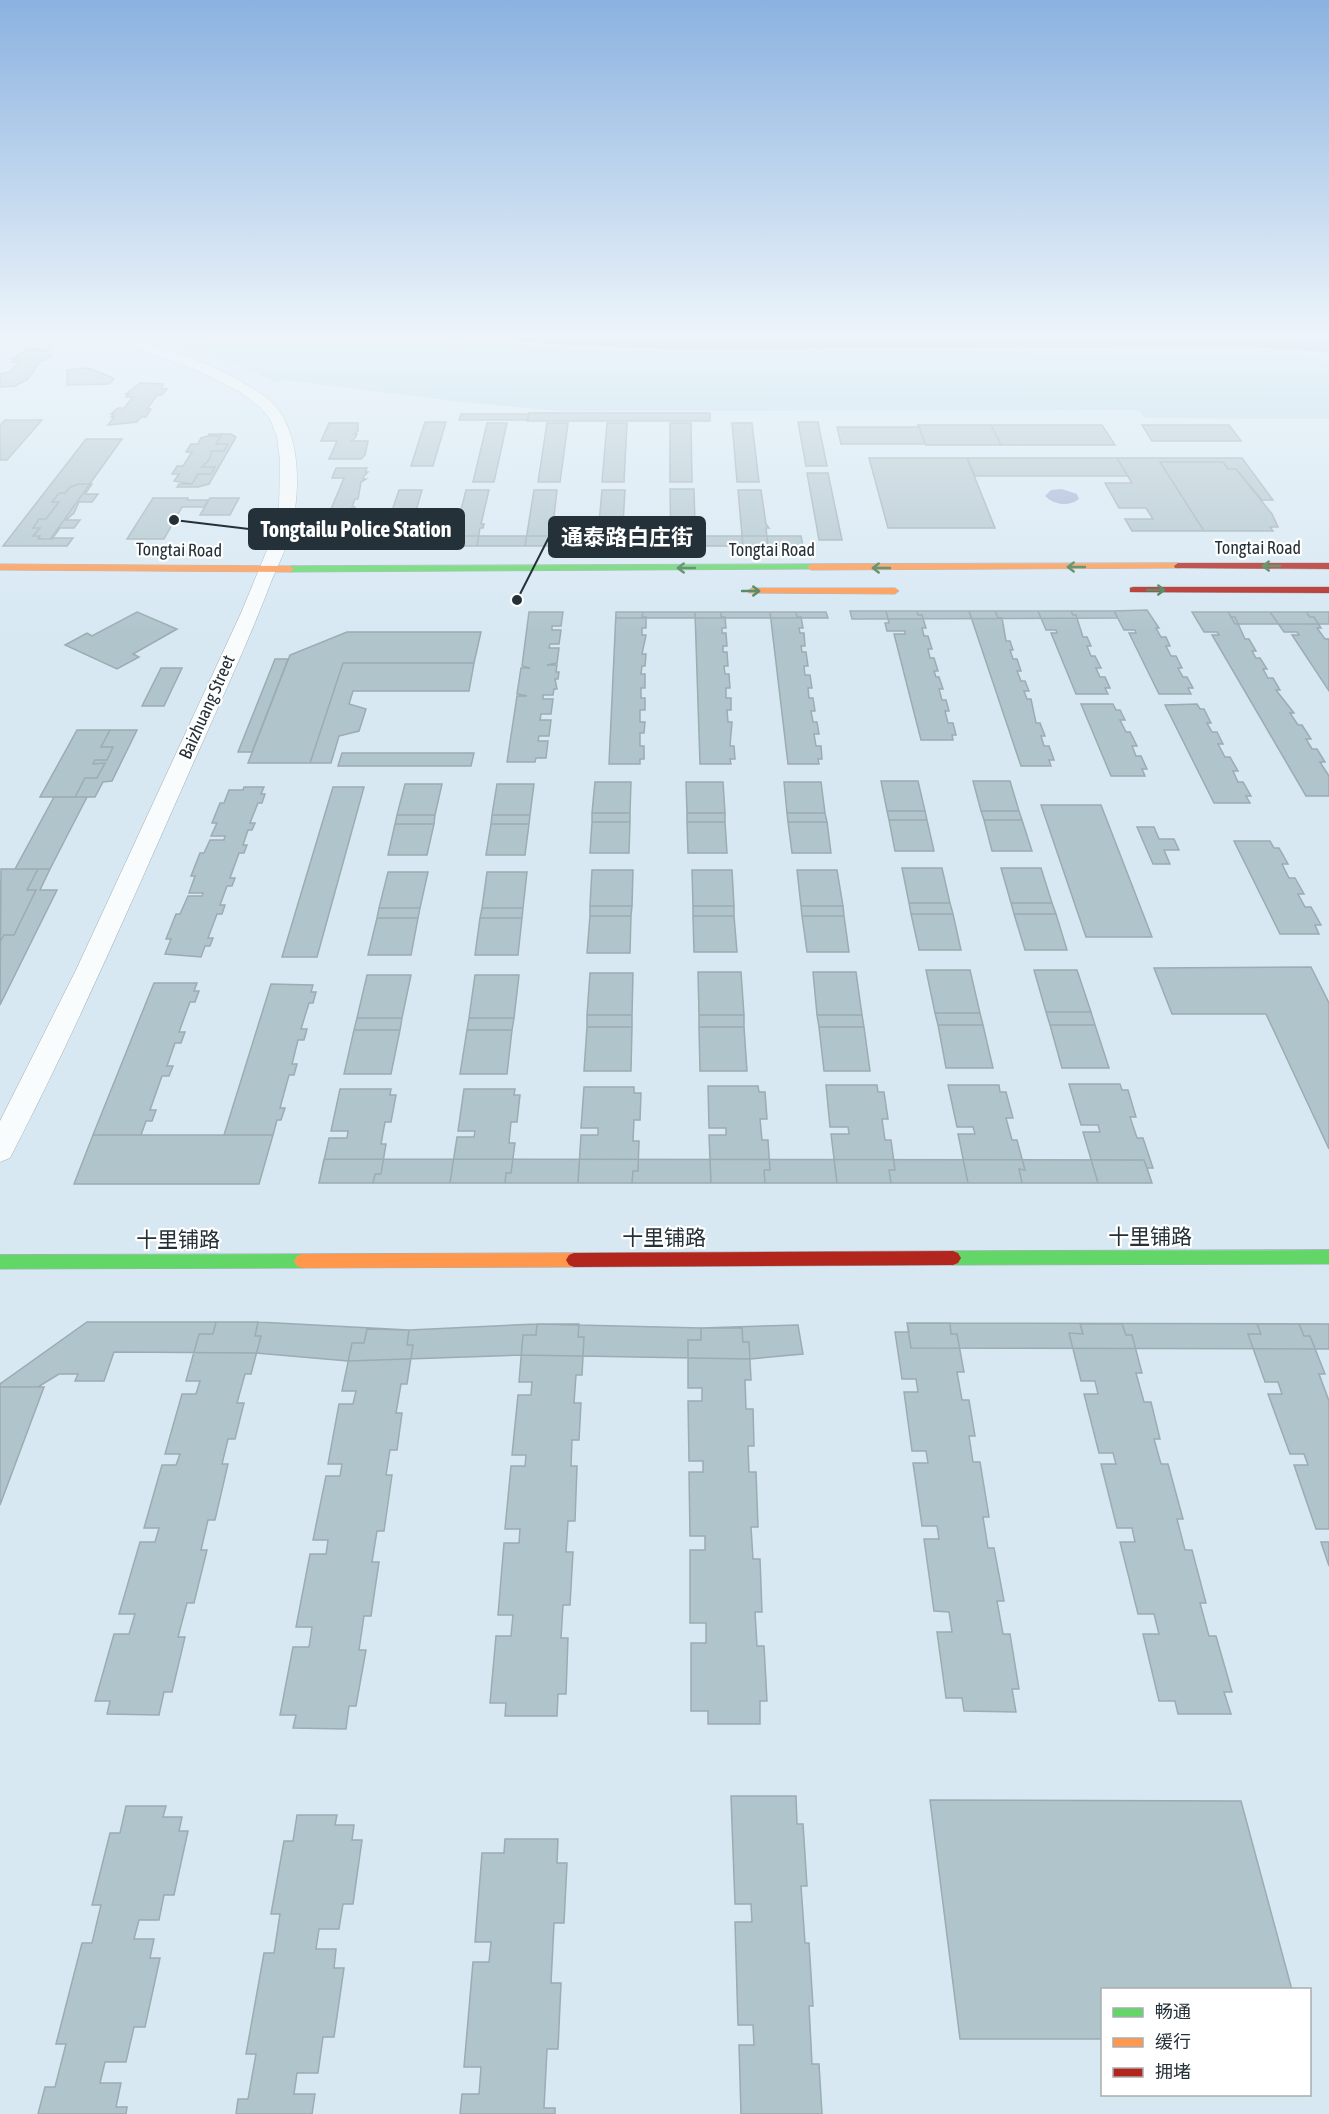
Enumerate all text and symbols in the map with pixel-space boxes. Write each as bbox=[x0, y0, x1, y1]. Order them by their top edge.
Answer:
callout: Tongtailu Police Station bbox=[249, 509, 464, 549]
text: Tongtailu Police Station bbox=[260, 516, 452, 542]
callout: 通泰路白庄街 bbox=[549, 517, 705, 557]
text: 通泰路白庄街 bbox=[561, 524, 693, 550]
street label: Tongtai Road bbox=[1215, 537, 1301, 558]
street label: Tongtai Road bbox=[136, 538, 222, 561]
street label: Tongtai Road bbox=[729, 539, 815, 560]
one-way arrow bbox=[1261, 560, 1281, 572]
one-way arrow bbox=[1066, 561, 1086, 573]
one-way arrow bbox=[676, 562, 696, 574]
one-way arrow bbox=[871, 562, 891, 574]
one-way arrow bbox=[1146, 584, 1166, 596]
one-way arrow bbox=[741, 585, 761, 597]
street label: Baizhuang Street bbox=[174, 651, 239, 762]
street label: 十里铺路 bbox=[1108, 1224, 1192, 1248]
street label: 十里铺路 bbox=[622, 1225, 706, 1249]
street label: 十里铺路 bbox=[136, 1227, 220, 1251]
legend bbox=[1101, 1988, 1311, 2096]
text: 畅通 bbox=[1155, 2001, 1191, 2022]
text: 缓行 bbox=[1155, 2031, 1191, 2052]
text: 拥堵 bbox=[1155, 2061, 1191, 2082]

